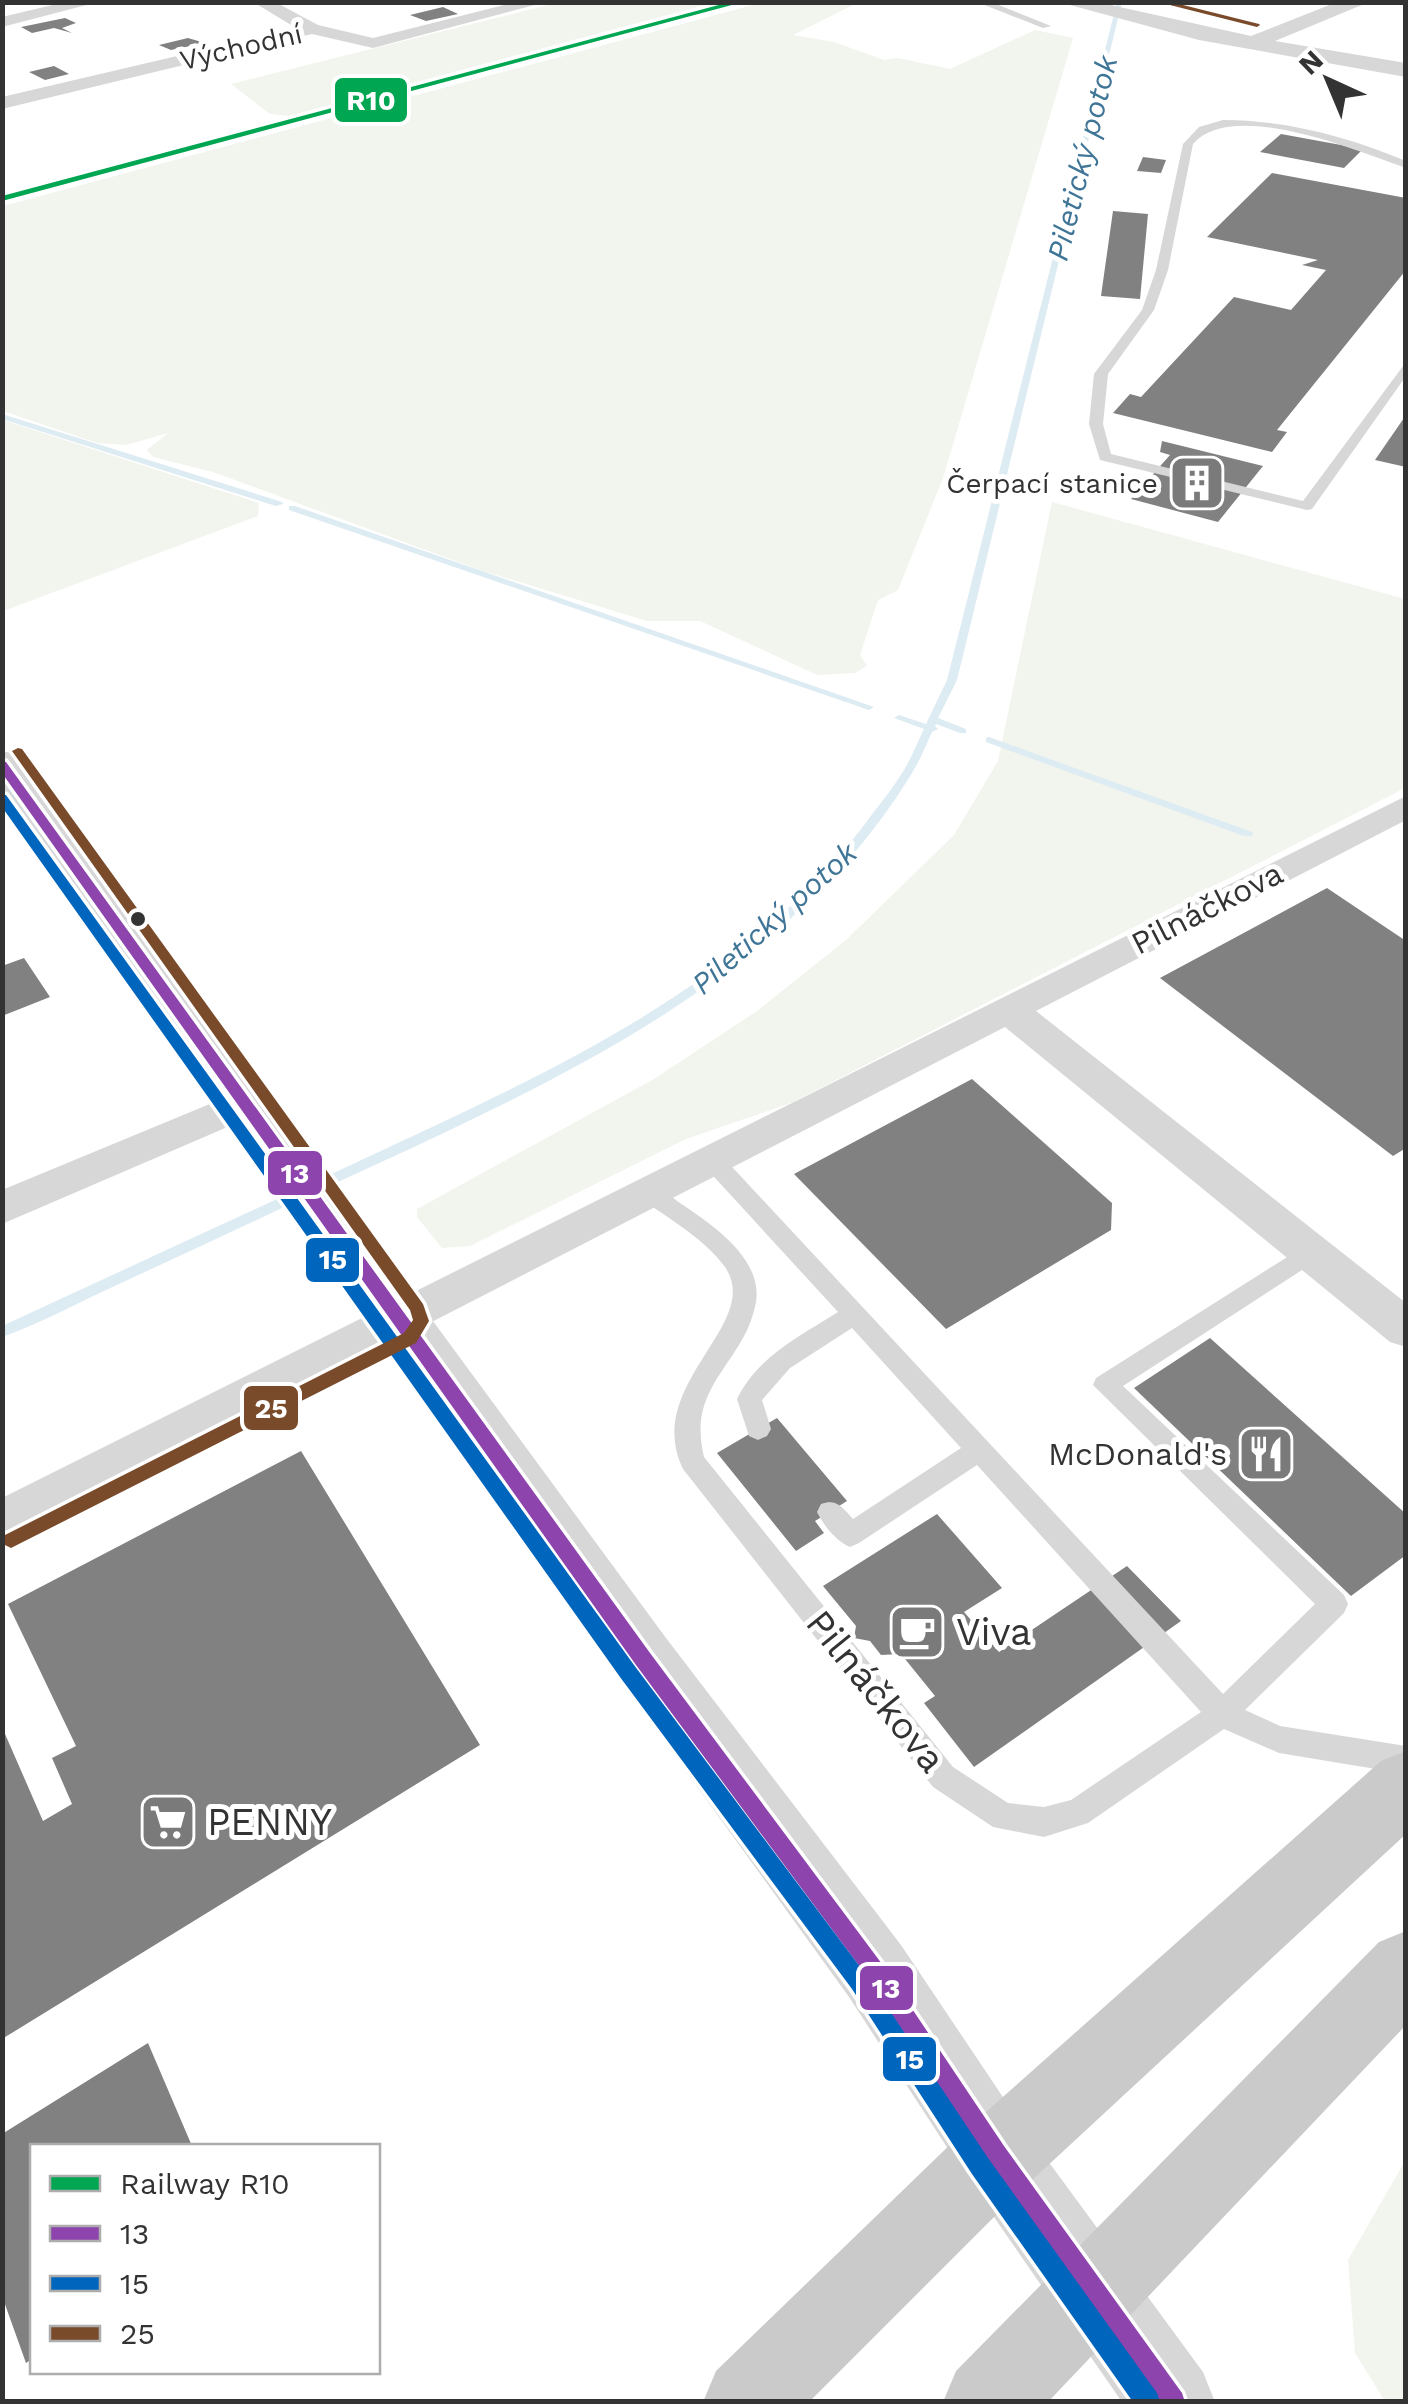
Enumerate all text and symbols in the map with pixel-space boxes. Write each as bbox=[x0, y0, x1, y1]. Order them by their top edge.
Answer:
street label: Východní bbox=[177, 17, 305, 77]
north arrow bbox=[1278, 30, 1378, 130]
text: N bbox=[1292, 43, 1330, 81]
water label: Piletický potok bbox=[1040, 50, 1125, 264]
line badge: R10 bbox=[333, 76, 409, 124]
text: R10 bbox=[346, 84, 396, 117]
building icon: Čerpací stanice bbox=[1167, 453, 1227, 513]
place label: Čerpací stanice bbox=[946, 467, 1158, 500]
water label: Piletický potok bbox=[684, 834, 865, 1001]
street label: Pilnáčkova bbox=[1125, 854, 1289, 962]
unlabelled marker bbox=[128, 909, 148, 929]
line badge: 13 bbox=[266, 1149, 324, 1197]
text: 13 bbox=[281, 1157, 309, 1190]
line badge: 15 bbox=[304, 1236, 361, 1284]
text: 15 bbox=[319, 1243, 347, 1276]
line badge: 25 bbox=[242, 1384, 300, 1432]
text: 25 bbox=[254, 1392, 288, 1425]
restaurant icon: McDonald's bbox=[1236, 1424, 1296, 1484]
place label: McDonald's bbox=[1048, 1435, 1227, 1473]
street label: Pilnáčkova bbox=[797, 1601, 955, 1781]
cafe icon: Viva bbox=[887, 1602, 947, 1662]
place label: Viva bbox=[956, 1610, 1032, 1654]
supermarket icon: PENNY bbox=[138, 1792, 198, 1852]
place label: PENNY bbox=[207, 1800, 332, 1844]
line badge: 13 bbox=[858, 1964, 915, 2012]
text: 13 bbox=[872, 1972, 900, 2005]
line badge: 15 bbox=[881, 2035, 938, 2083]
text: 15 bbox=[896, 2043, 924, 2076]
legend bbox=[30, 2144, 380, 2374]
text: Railway R10 bbox=[120, 2166, 290, 2201]
text: 13 bbox=[120, 2216, 149, 2251]
text: 15 bbox=[120, 2266, 149, 2301]
text: 25 bbox=[120, 2316, 155, 2351]

